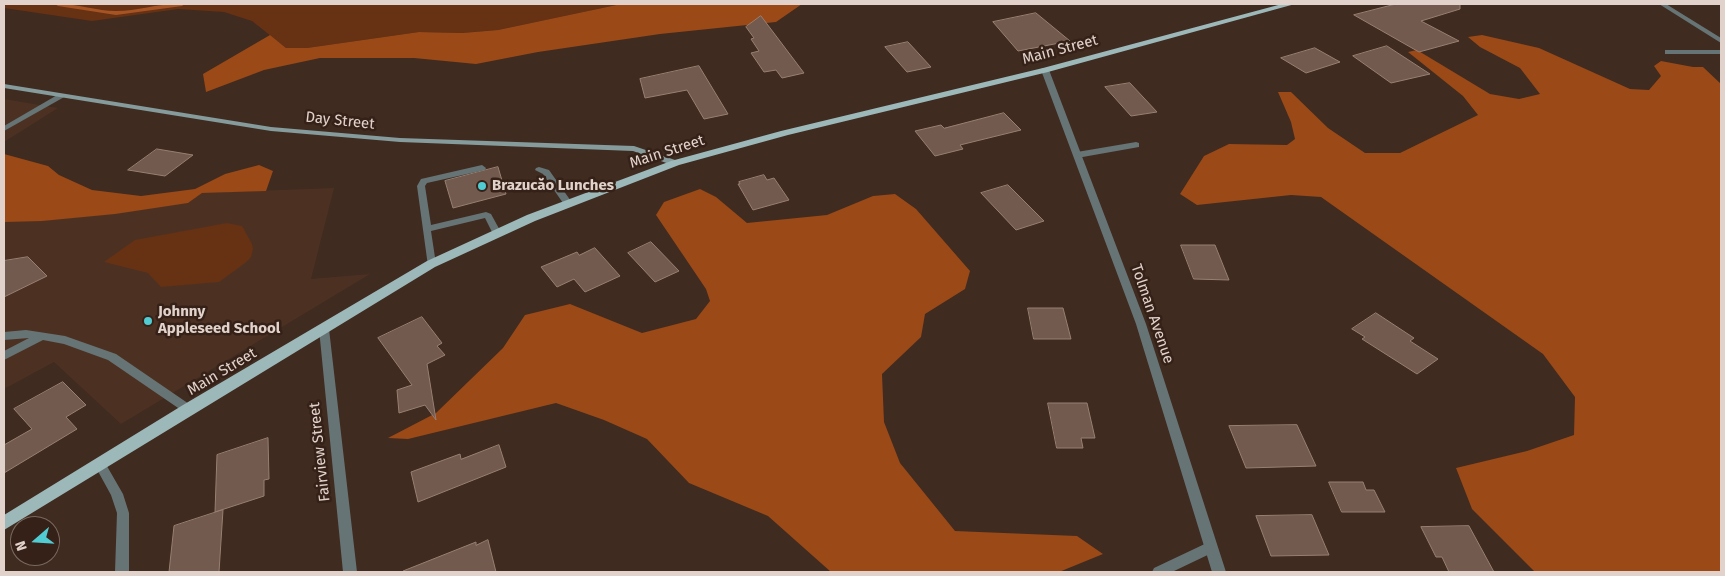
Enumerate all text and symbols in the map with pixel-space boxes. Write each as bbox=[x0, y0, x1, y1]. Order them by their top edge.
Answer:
street label: Main Street bbox=[1020, 31, 1100, 69]
street label: Day Street bbox=[305, 108, 375, 134]
street label: Main Street bbox=[627, 131, 707, 173]
place label: Brazucăo Lunches bbox=[492, 177, 614, 195]
marker: Brazucăo Lunches bbox=[476, 180, 488, 192]
street label: Tolman Avenue bbox=[1127, 262, 1177, 366]
place label: Johnny Appleseed School bbox=[158, 303, 280, 338]
marker: Johnny Appleseed School bbox=[142, 315, 154, 327]
street label: Main Street bbox=[184, 344, 260, 400]
street label: Fairview Street bbox=[306, 401, 334, 503]
north arrow bbox=[10, 516, 60, 566]
text: N bbox=[12, 539, 31, 553]

